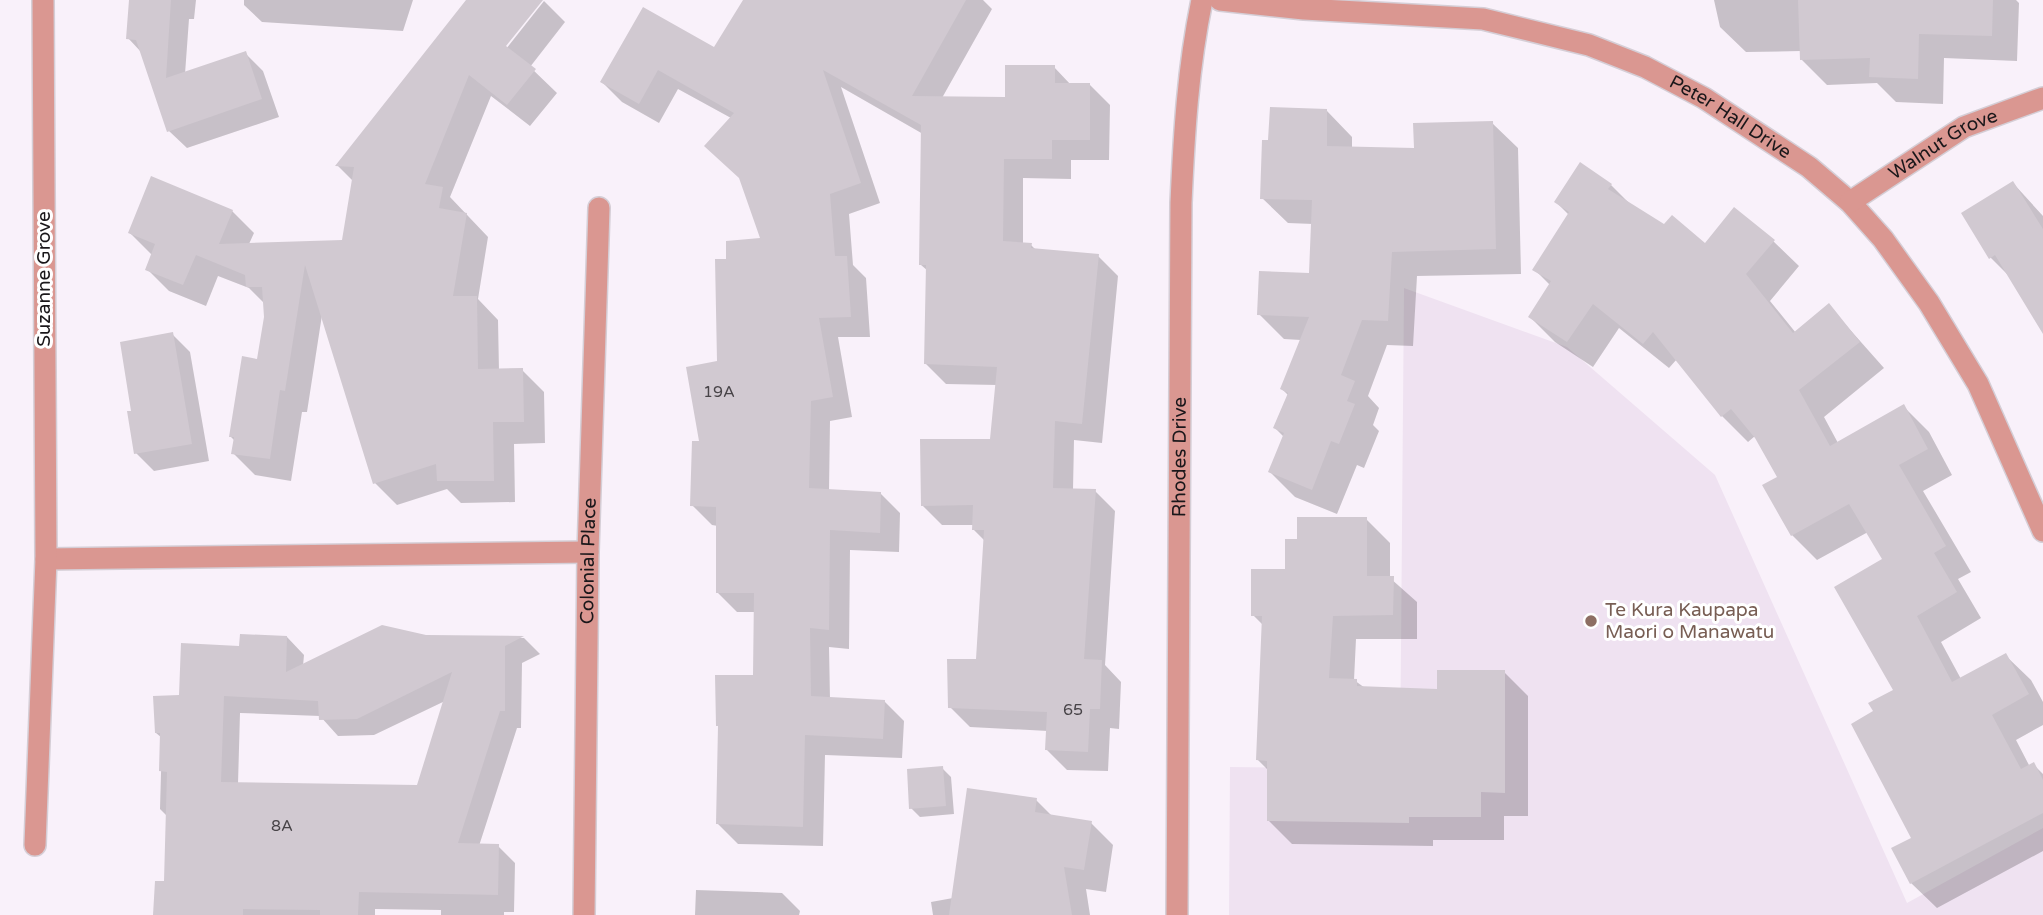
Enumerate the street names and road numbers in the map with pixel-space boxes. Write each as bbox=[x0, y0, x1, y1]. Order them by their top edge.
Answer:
street label: Peter Hall Drive bbox=[1666, 71, 1795, 163]
street label: Walnut Grove bbox=[1885, 105, 2001, 184]
street label: Suzanne Grove bbox=[33, 211, 55, 347]
street label: Rhodes Drive bbox=[1168, 397, 1191, 517]
street label: Colonial Place bbox=[576, 498, 601, 624]

